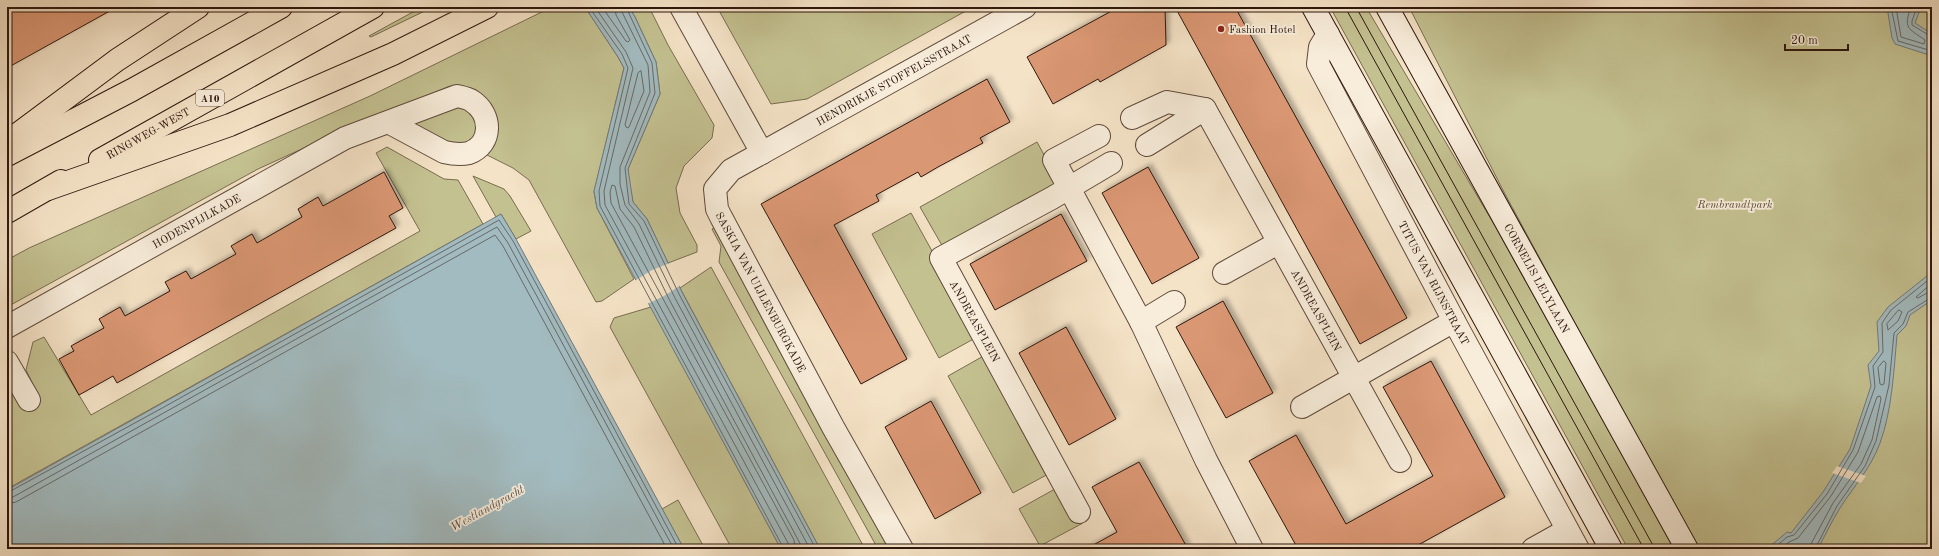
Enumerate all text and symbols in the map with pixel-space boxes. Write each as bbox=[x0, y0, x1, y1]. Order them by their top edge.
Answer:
marker: Fashion Hotel bbox=[1216, 24, 1226, 34]
place label: Fashion Hotel bbox=[1229, 25, 1295, 36]
scale bar bbox=[1785, 26, 1848, 52]
street label: HENDRIKJE STOFFELSSTRAAT bbox=[815, 34, 974, 129]
text: 20 m bbox=[1791, 35, 1818, 47]
road number: A10 bbox=[196, 90, 224, 106]
street label: RINGWEG-WEST bbox=[105, 107, 193, 162]
street label: HODENPIJLKADE bbox=[151, 193, 243, 251]
park label: Rembrandtpark bbox=[1697, 200, 1773, 211]
street label: SASKIA VAN UIJLENBURGKADE bbox=[713, 211, 807, 375]
street label: TITUS VAN RIJNSTRAAT bbox=[1395, 220, 1470, 347]
street label: CORNELIS LELYLAAN bbox=[1501, 222, 1571, 336]
street label: ANDREASPLEIN bbox=[1288, 268, 1342, 354]
street label: ANDREASPLEIN bbox=[947, 279, 1001, 365]
water label: Westlandgracht bbox=[449, 484, 527, 534]

